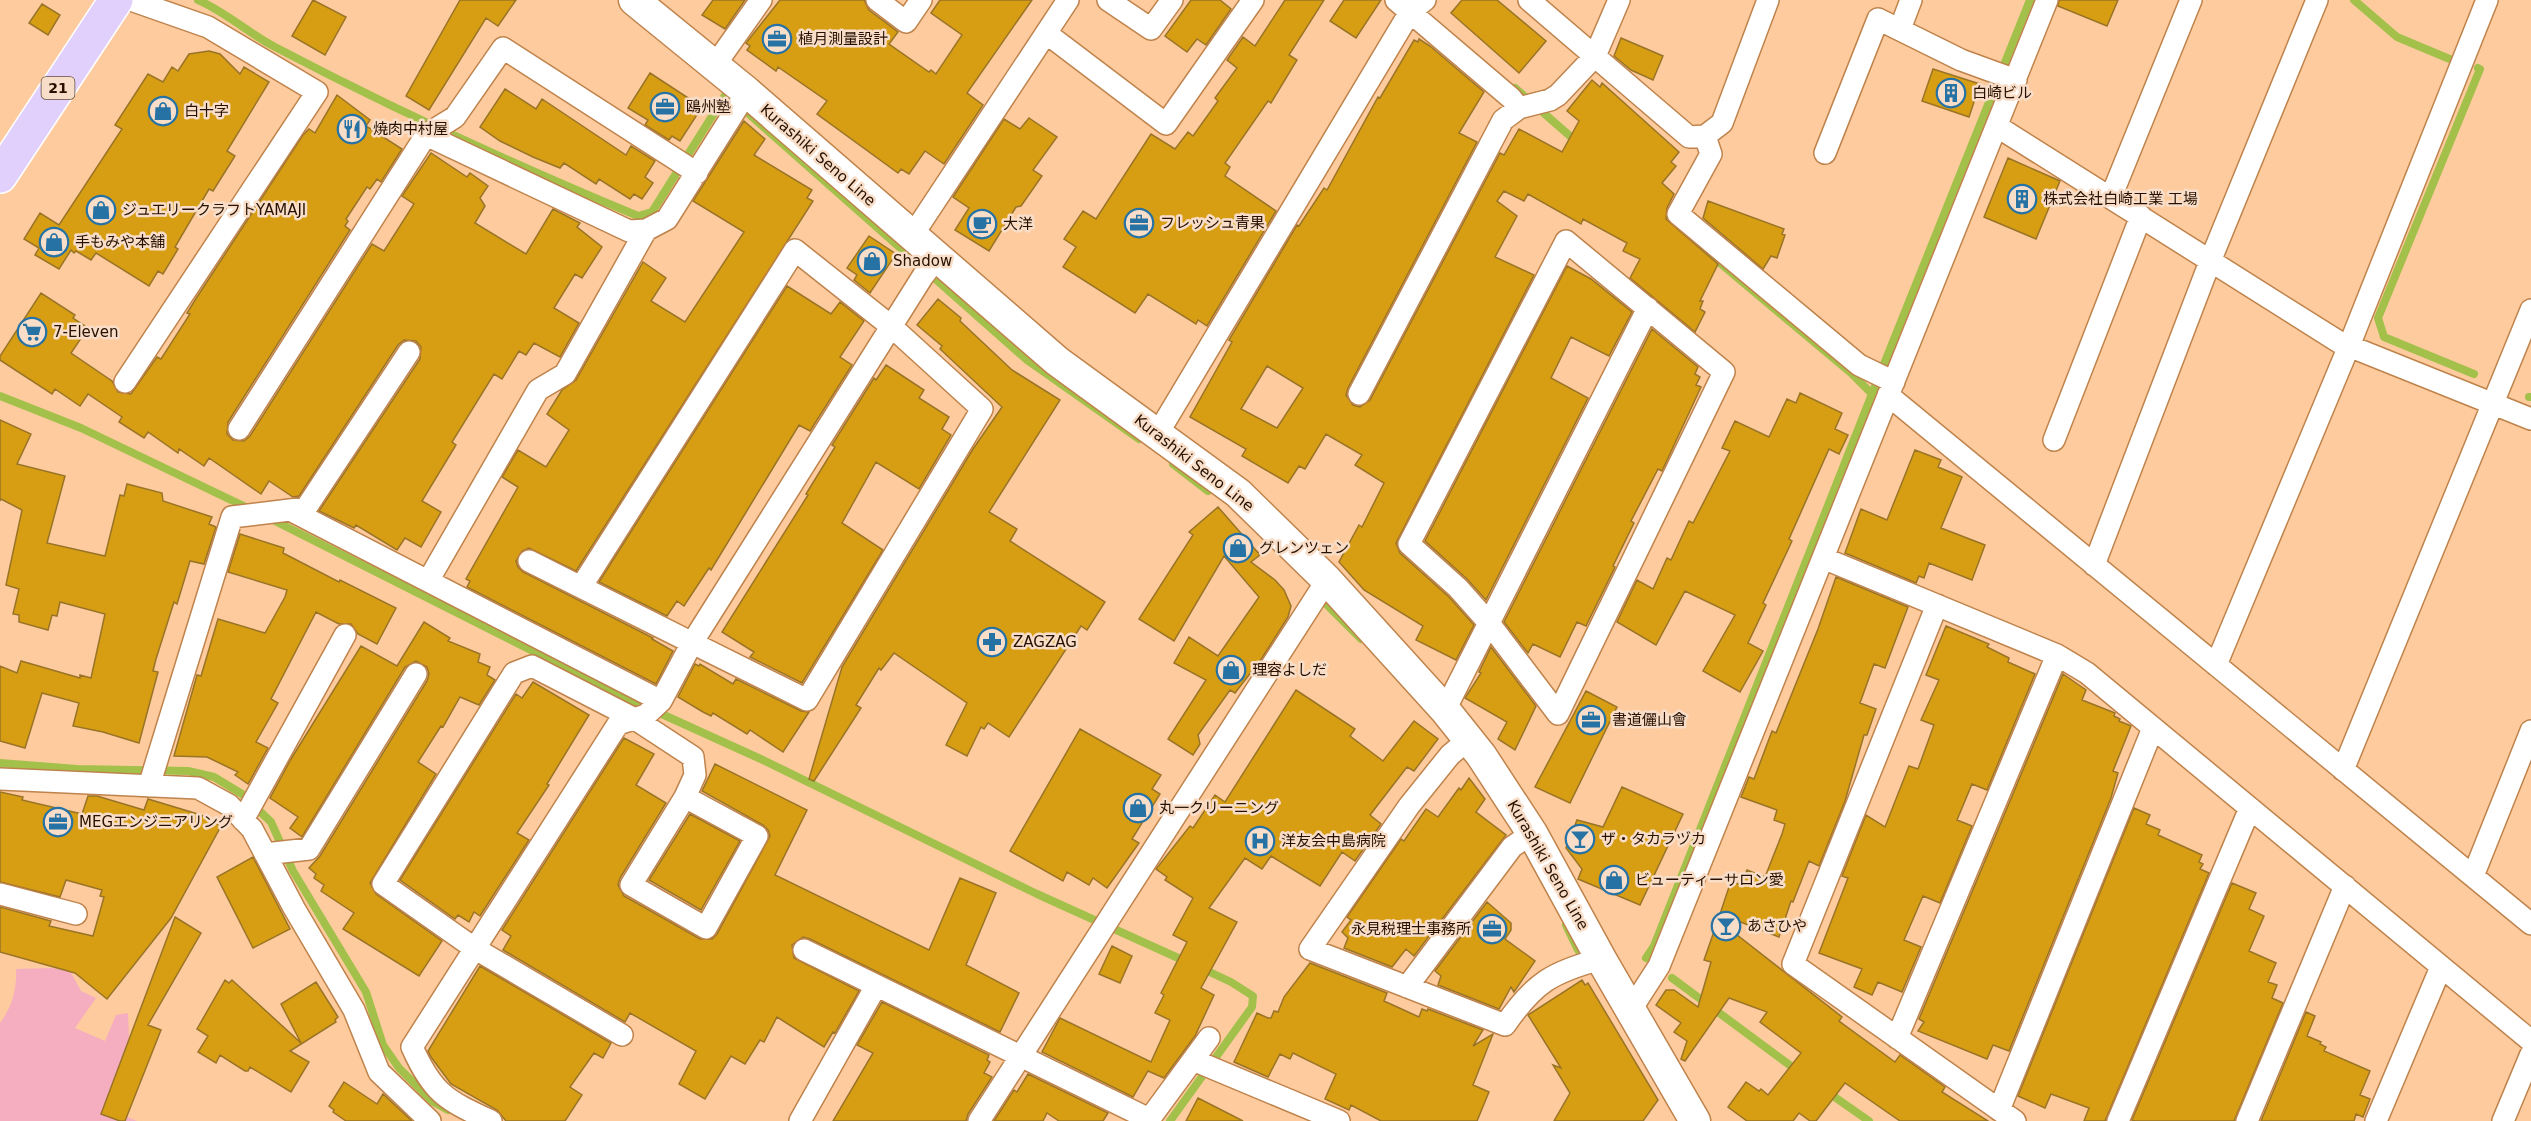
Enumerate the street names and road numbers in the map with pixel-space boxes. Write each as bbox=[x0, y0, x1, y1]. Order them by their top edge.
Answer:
road number: 21 bbox=[42, 77, 74, 99]
street label: Kurashiki Seno Line bbox=[757, 100, 879, 210]
street label: Kurashiki Seno Line bbox=[1131, 411, 1257, 515]
street label: Kurashiki Seno Line bbox=[1504, 797, 1592, 933]

